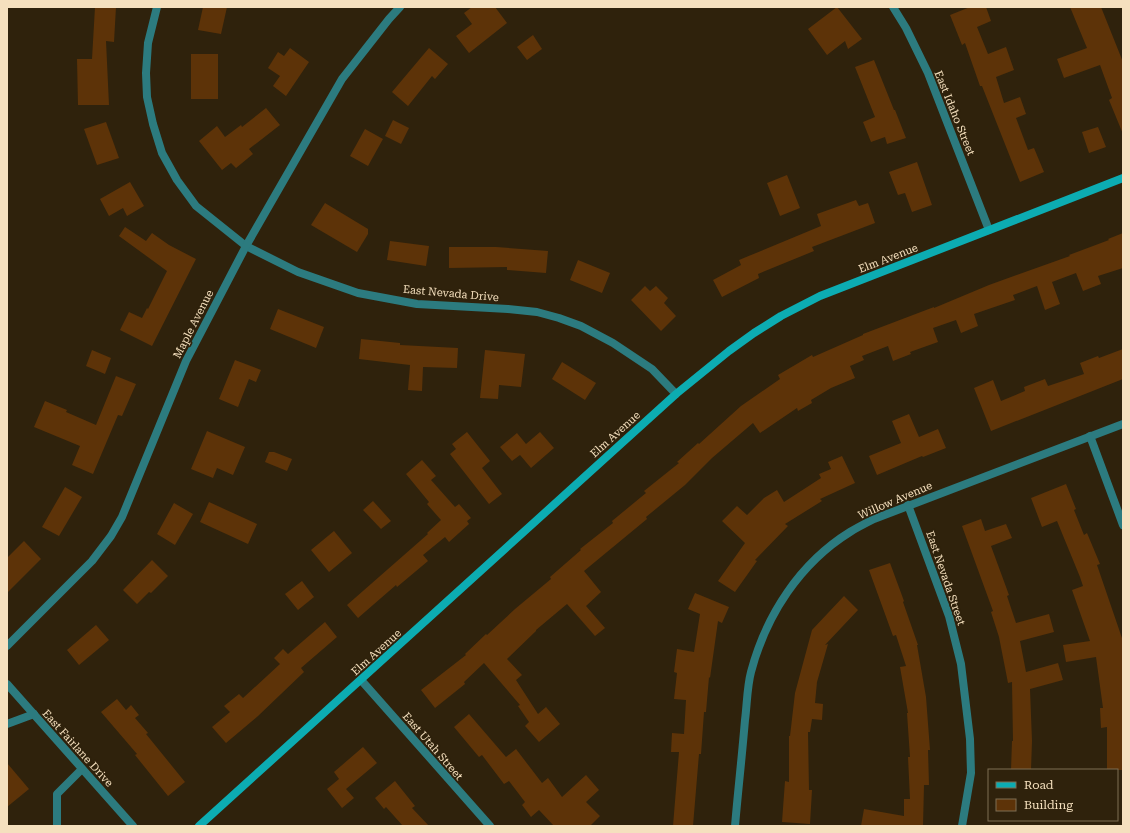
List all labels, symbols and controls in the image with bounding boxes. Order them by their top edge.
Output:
street label: East Idaho Street [932,69,977,158]
street label: Elm Avenue [857,241,920,276]
street label: East Nevada Drive [402,283,500,304]
street label: Maple Avenue [171,288,216,361]
street label: Elm Avenue [588,409,643,460]
street label: Willow Avenue [856,479,934,522]
street label: East Nevada Street [923,529,968,627]
street label: Elm Avenue [349,627,404,678]
street label: East Fairlane Drive [40,707,116,790]
street label: East Utah Street [400,710,466,783]
legend [988,769,1118,821]
text: Road [1024,778,1054,792]
text: Building [1024,798,1073,812]

